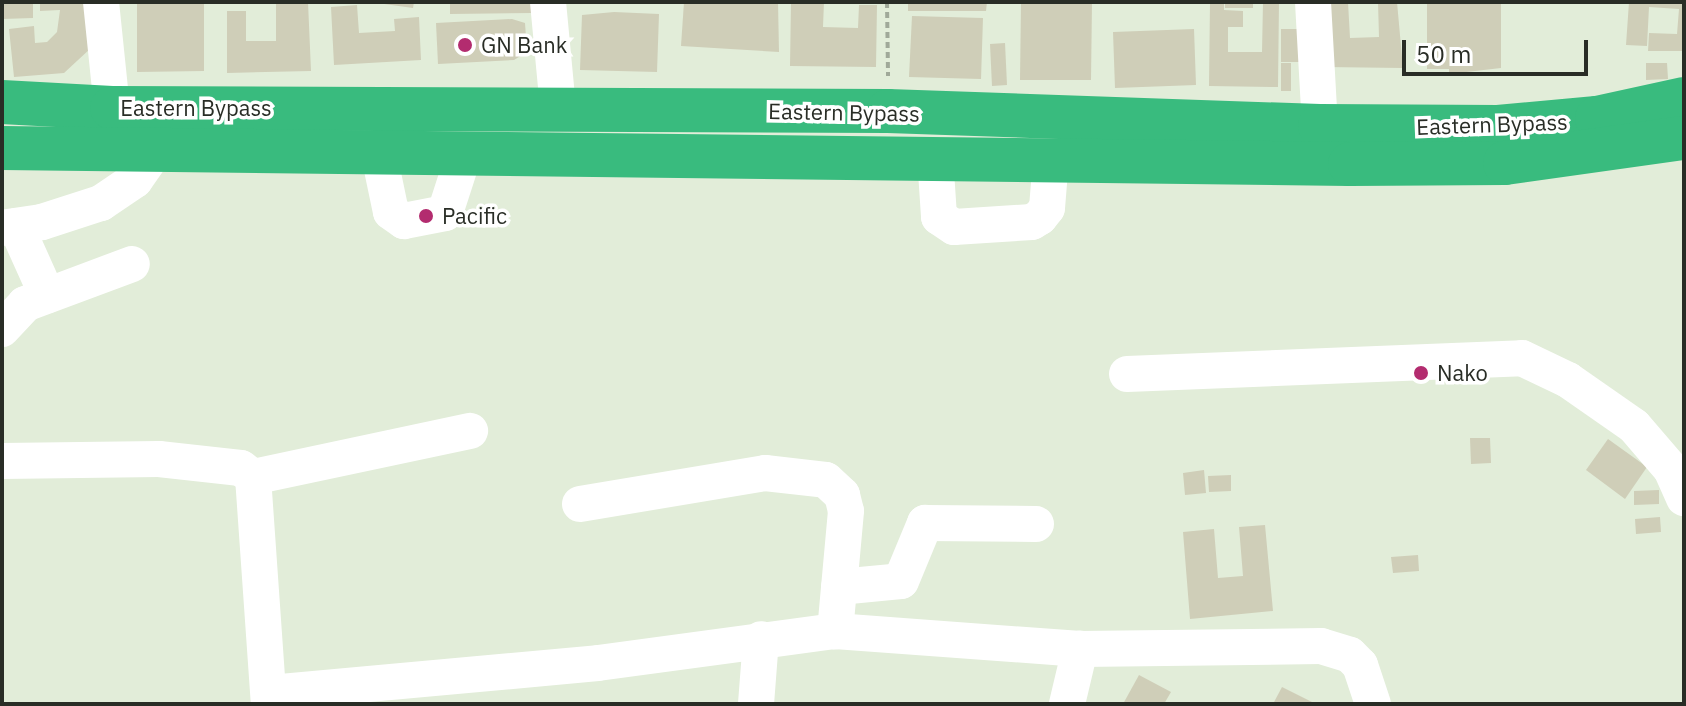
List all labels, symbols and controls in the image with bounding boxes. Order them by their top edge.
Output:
scale bar [1406,24,1592,74]
place label: GN Bank [481,32,567,58]
marker: GN Bank [456,36,474,54]
text: 50 m [1416,38,1471,70]
street label: Eastern Bypass [120,95,272,121]
street label: Eastern Bypass [768,97,920,127]
street label: Eastern Bypass [1416,108,1568,140]
place label: Pacific [442,203,507,229]
marker: Pacific [417,207,435,225]
place label: Nako [1437,360,1488,386]
marker: Nako [1412,364,1430,382]

